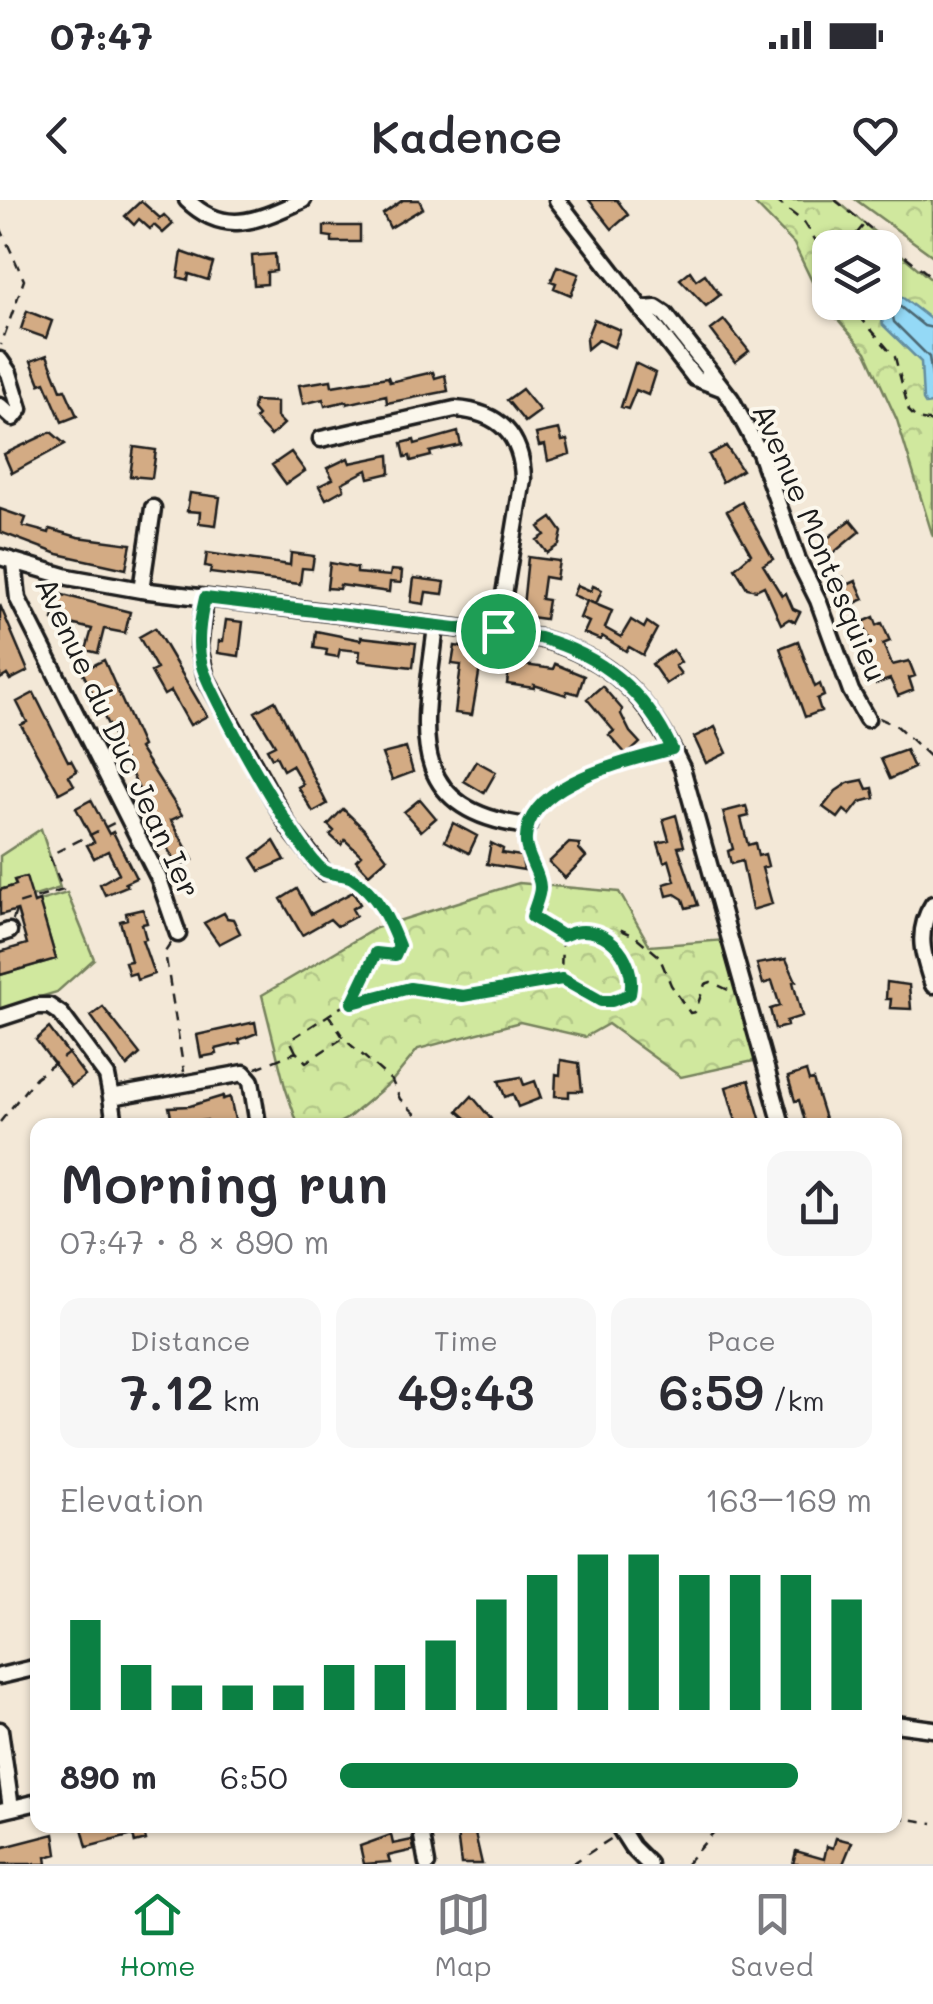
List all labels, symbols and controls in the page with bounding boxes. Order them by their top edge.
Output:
text: 07:47 [50,10,153,60]
text: Kadence [371,106,562,164]
icon: back [30,108,85,163]
icon: heart [848,108,903,163]
map controls [812,230,902,320]
button: layers [812,230,902,320]
street label: Avenue Montesquieu [744,397,898,687]
street label: Avenue du Duc Jean Ier [27,570,211,904]
pin [456,589,541,674]
icon: arrive [471,604,526,659]
text: Morning run [60,1146,388,1218]
button: share [767,1151,872,1256]
text: 07:47 · 8 × 890 m [60,1220,329,1262]
text: Distance [130,1322,251,1358]
text: Time [434,1322,498,1358]
text: Pace [707,1322,776,1358]
text: 7.12 [121,1358,214,1424]
text: 49:43 [397,1358,535,1424]
text: 6:59 [659,1358,764,1424]
text: km [214,1382,260,1418]
text: /km [764,1382,825,1418]
text: Elevation [60,1478,204,1520]
text: 163–169 m [705,1478,872,1520]
text: 890 m [60,1755,157,1797]
text: 6:50 [220,1755,288,1797]
tab: Home [119,1887,196,1983]
tab: Map [435,1887,492,1983]
tab: Saved [730,1887,814,1983]

